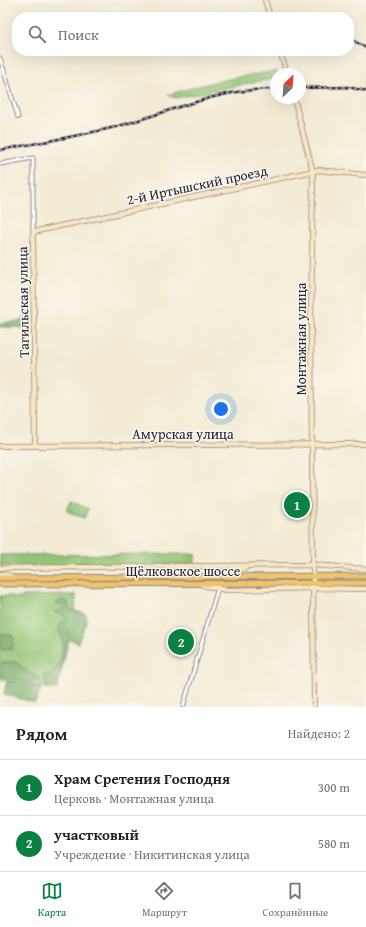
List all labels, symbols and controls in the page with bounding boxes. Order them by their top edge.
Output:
search box [12,12,354,56]
icon: search [26,23,48,45]
text: Поиск [58,24,99,45]
north arrow [270,68,306,104]
street label: 2-й Иртышский проезд [125,160,270,210]
street label: Тагильская улица [12,246,34,358]
street label: Монтажная улица [291,282,311,395]
your location [211,399,231,419]
street label: Амурская улица [132,424,234,444]
pin: 1 [284,490,310,520]
street label: Щёлковское шоссе [126,561,241,581]
pin: 2 [168,627,194,657]
text: Рядом [16,721,67,746]
text: Найдено: 2 [288,724,350,743]
text: Храм Сретения Господня [54,768,230,789]
text: 1 [26,778,32,797]
text: 300 m [318,778,350,797]
text: Церковь · Монтажная улица [54,789,214,808]
text: участковый [54,824,139,845]
text: 2 [26,834,32,853]
text: 580 m [318,834,350,853]
text: Учреждение · Никитинская улица [54,845,250,864]
tab: Карта [38,880,66,920]
tab: Маршрут [142,880,187,920]
tab: Сохранённые [263,880,328,920]

